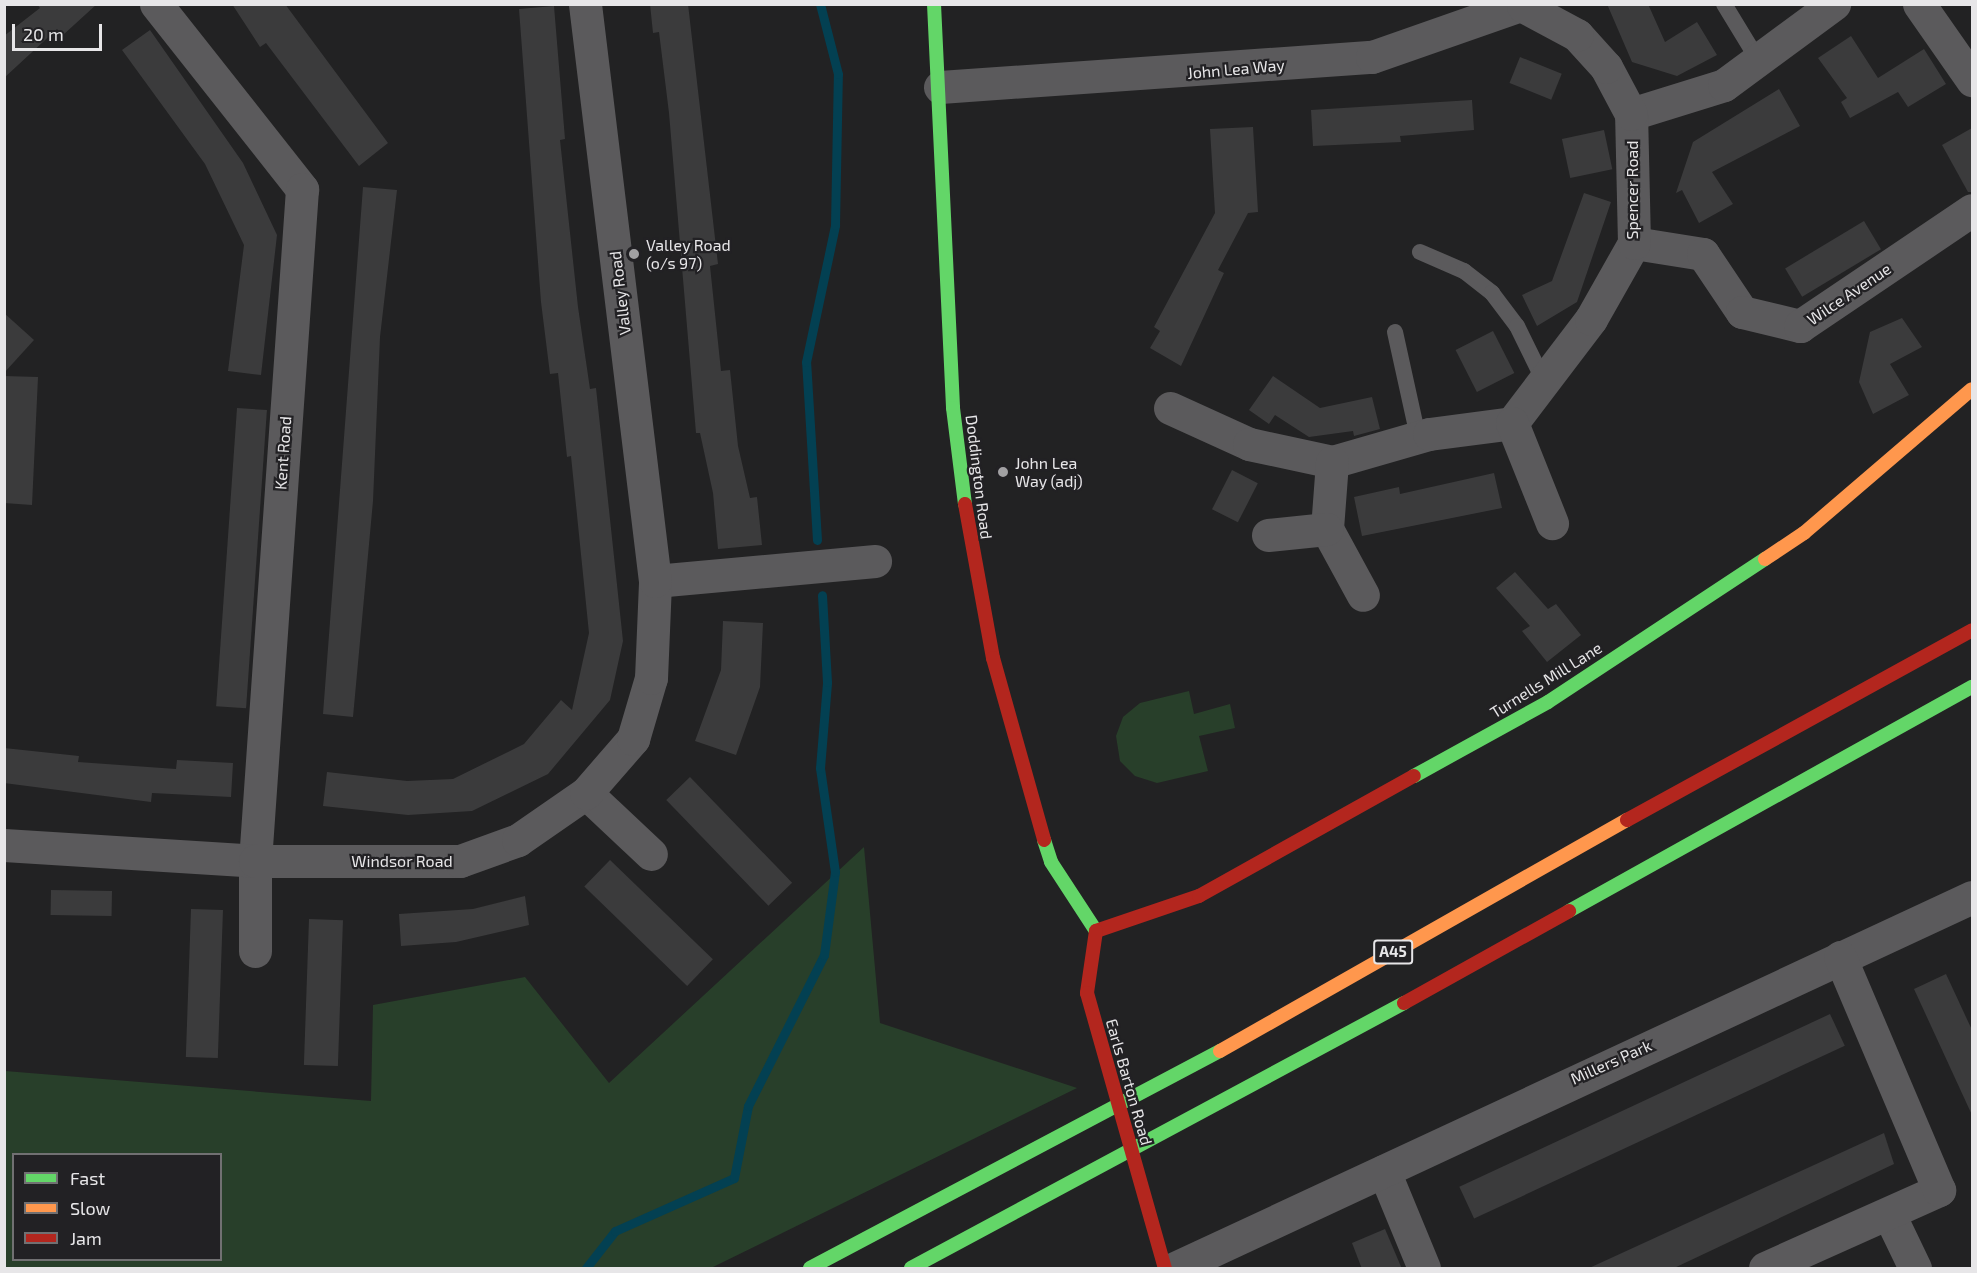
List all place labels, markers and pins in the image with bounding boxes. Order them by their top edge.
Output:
place label: Valley Road (o/s 97) [646,235,731,273]
marker: Valley Road (o/s 97) [627,247,641,261]
place label: John Lea Way (adj) [1015,453,1083,491]
marker: John Lea Way (adj) [996,465,1010,479]

